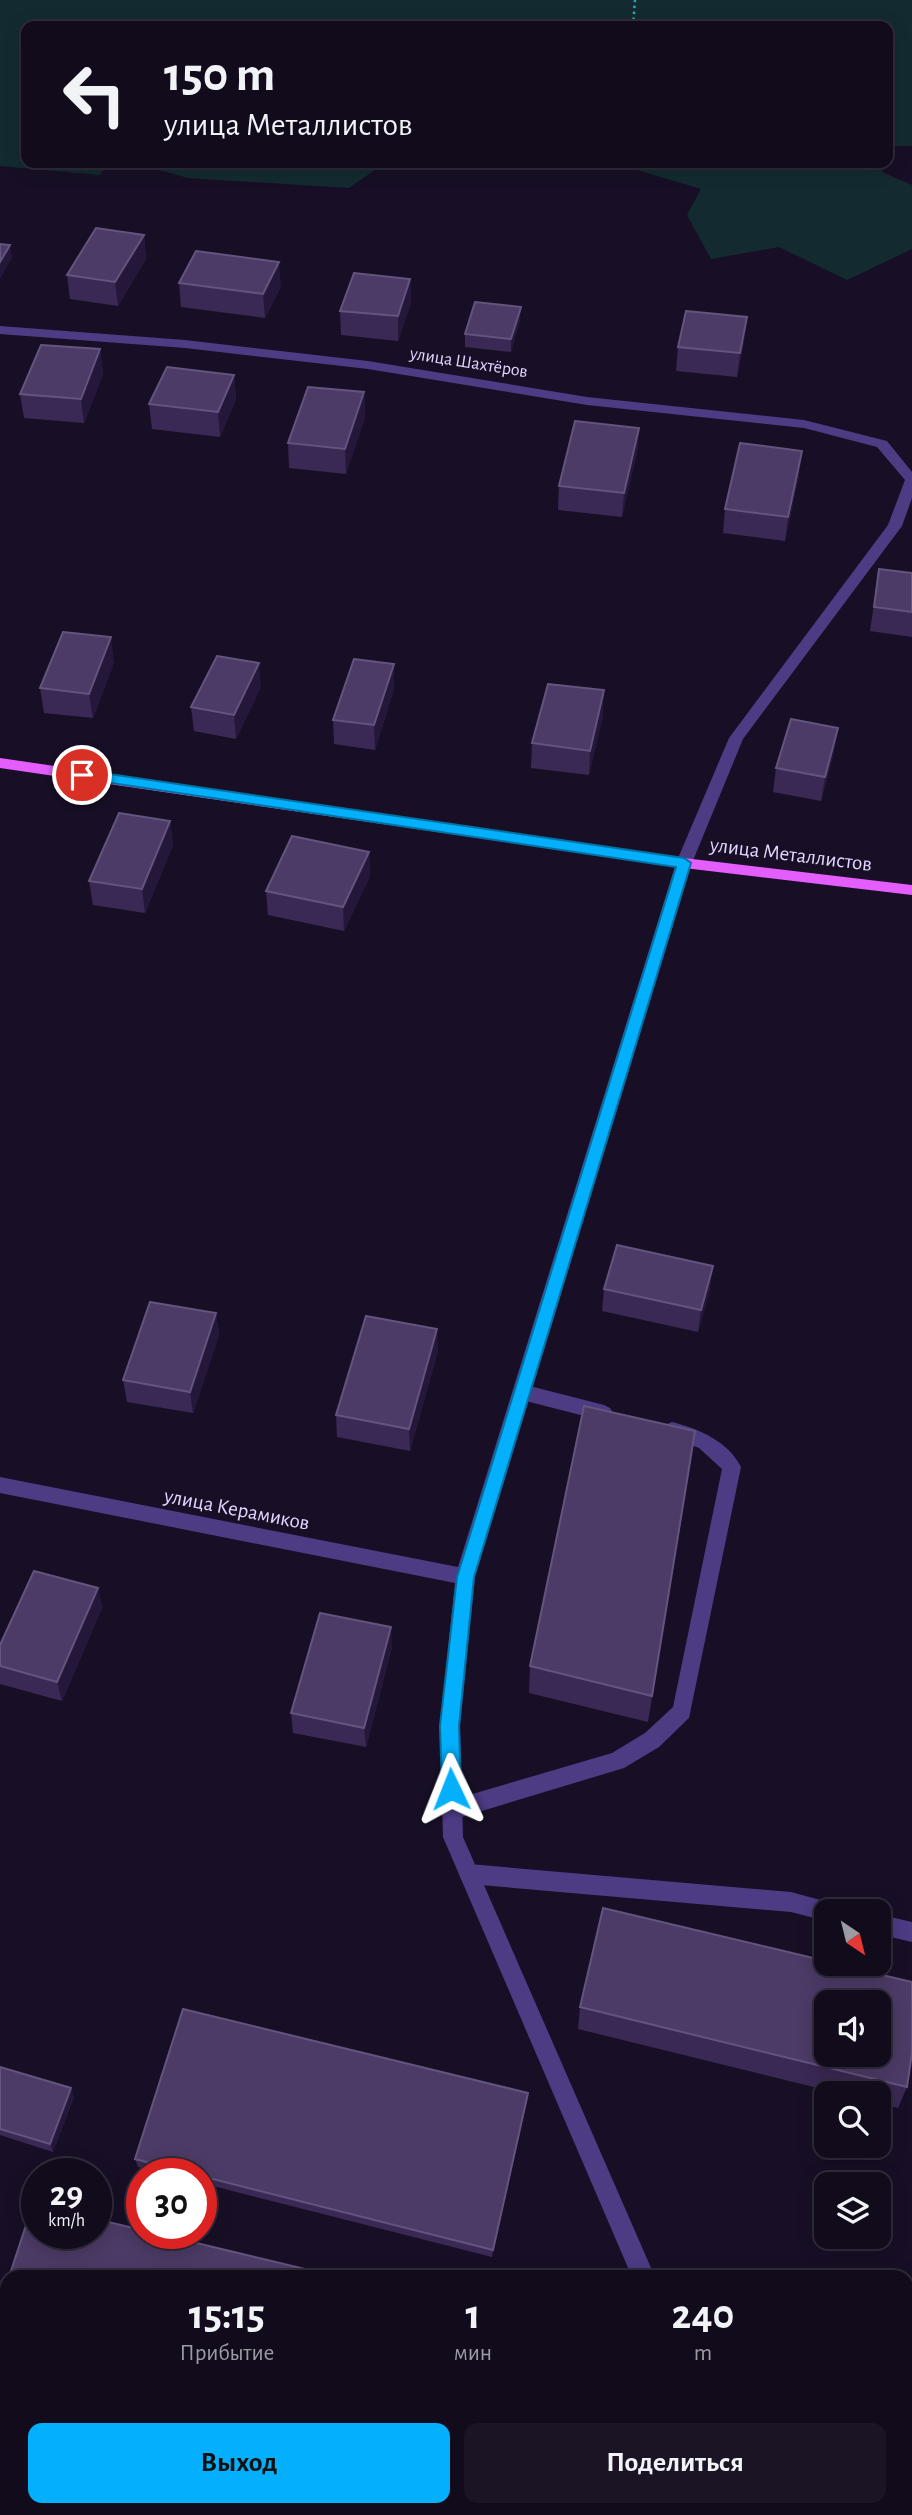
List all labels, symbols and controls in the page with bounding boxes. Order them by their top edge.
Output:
icon: left [49,49,140,140]
text: 150 m [164,51,275,100]
text: улица Металлистов [164,109,413,141]
street label: улица Шахтёров [408,345,529,381]
pin [52,745,112,805]
icon: arrive [63,756,101,794]
street label: улица Металлистов [708,834,873,875]
street label: улица Керамиков [162,1485,311,1534]
position arrow [414,1752,488,1826]
north arrow [814,1899,891,1976]
map controls [814,1899,891,2249]
button: sound [814,1990,891,2067]
button: search [814,2081,891,2158]
speed limit sign: 30 [126,2158,217,2249]
button: layers [814,2172,891,2249]
text: 29 [50,2177,83,2212]
text: km/h [48,2212,85,2230]
text: 15:15 [189,2294,265,2336]
text: 1 [465,2294,481,2336]
text: 240 [672,2294,734,2336]
text: Прибытие [180,2342,274,2365]
text: мин [454,2342,492,2365]
text: m [694,2342,712,2365]
button: Выход [28,2423,450,2503]
button: Поделиться [464,2423,886,2503]

